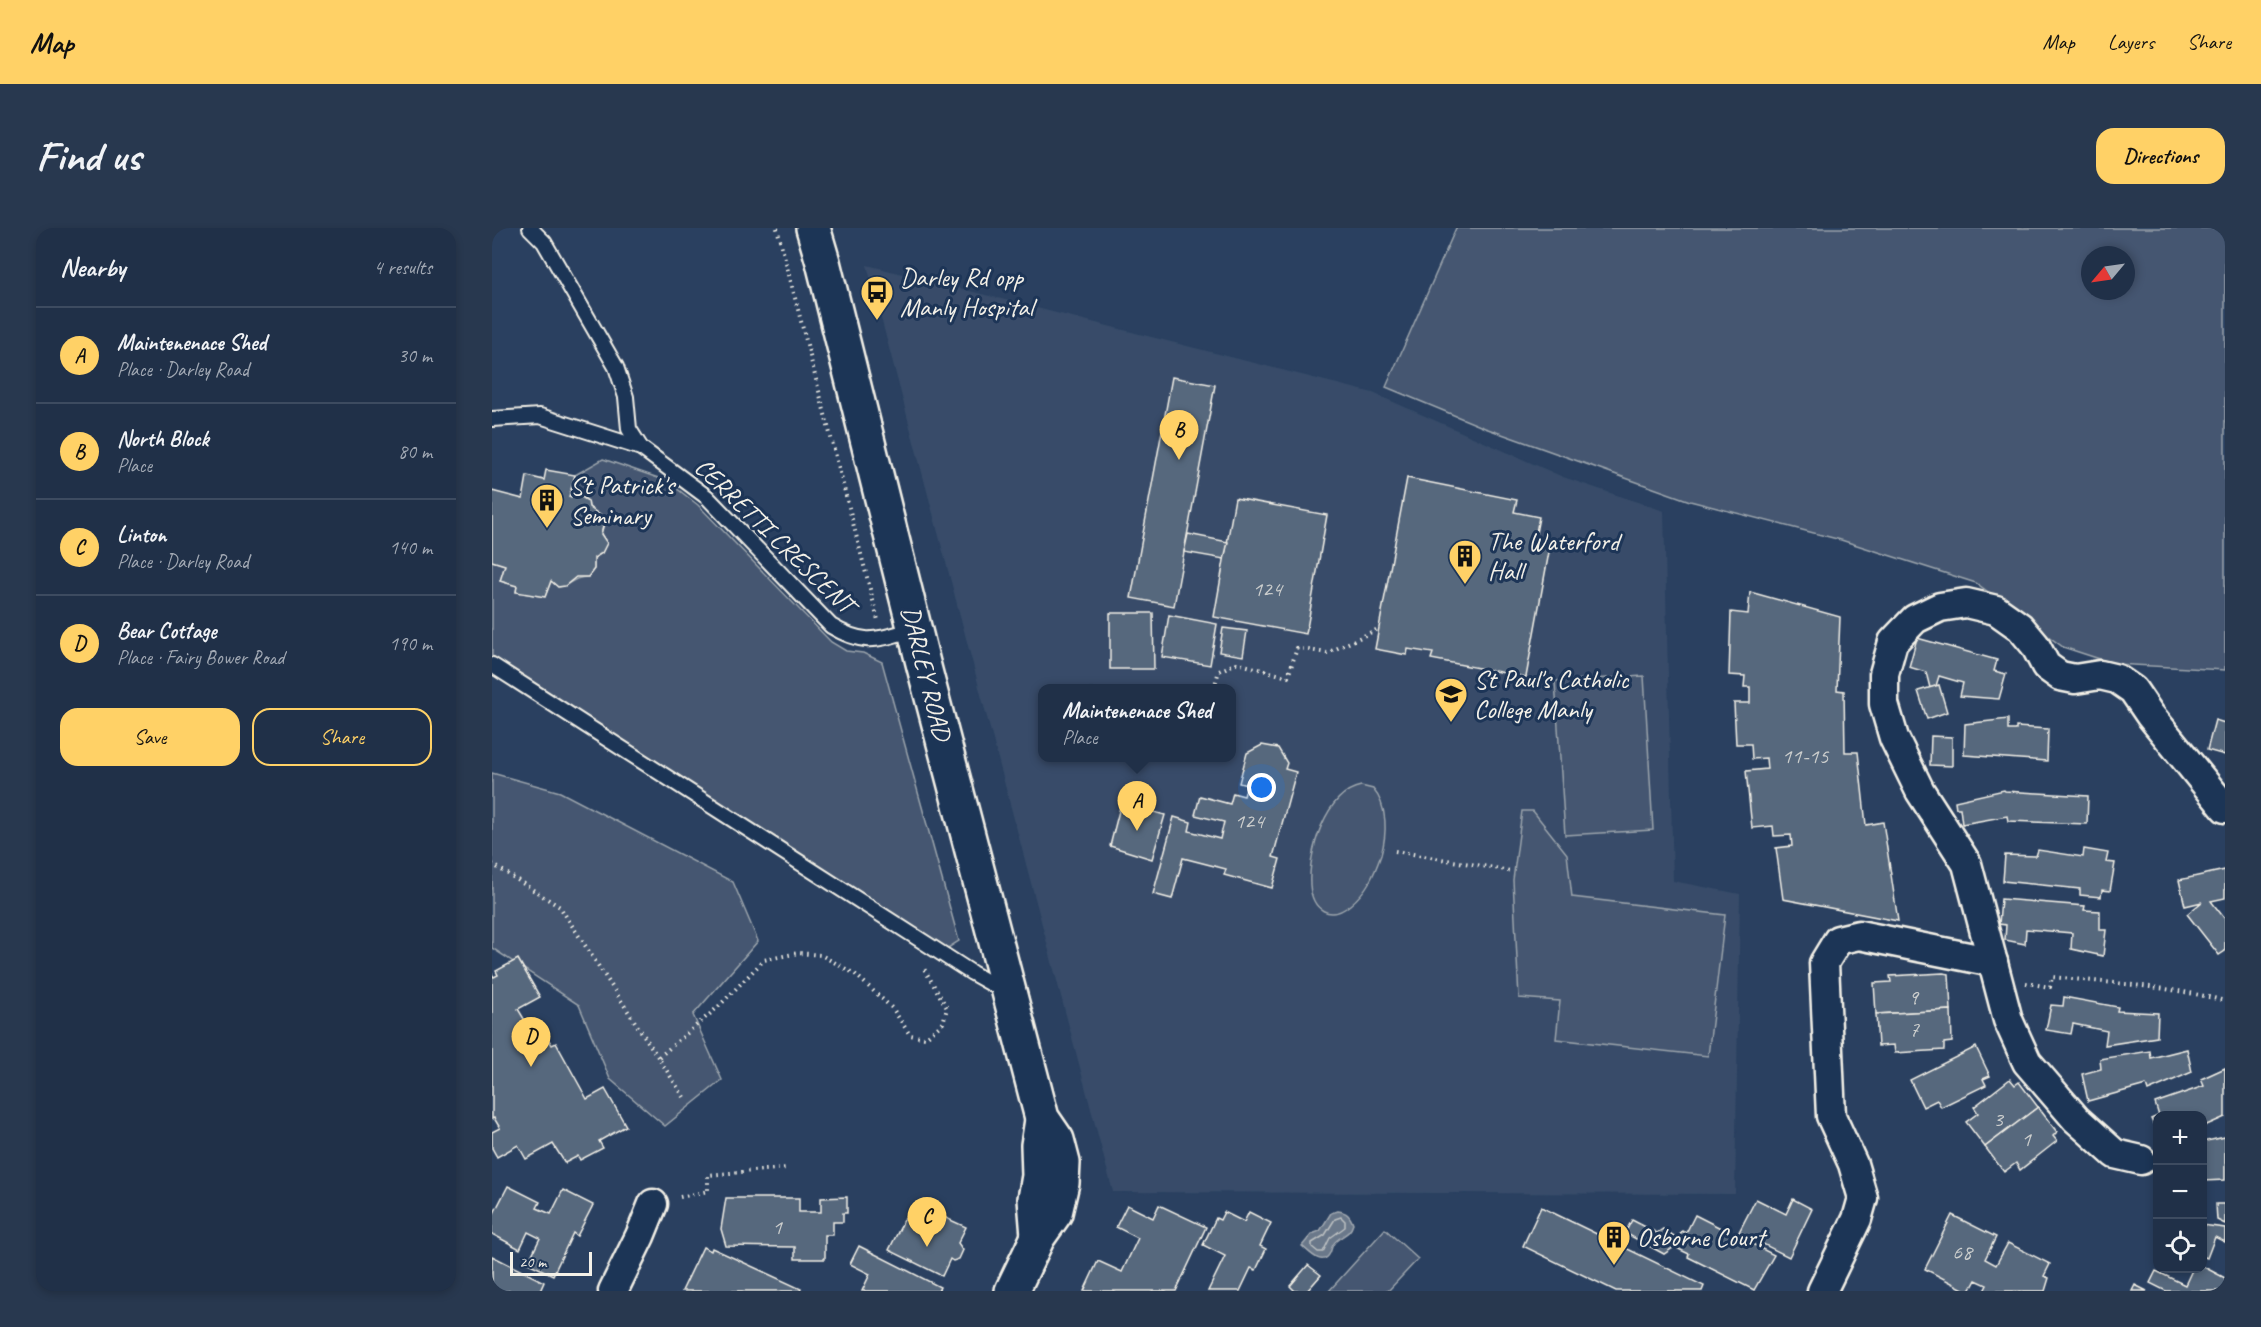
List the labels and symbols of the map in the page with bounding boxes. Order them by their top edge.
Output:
north arrow [2081,246,2135,300]
place label: Darley Rd opp Manly Hospital [900,261,1038,324]
bus stop icon: Darley Rd opp Manly Hospital [859,274,895,321]
pin: B [1160,410,1198,460]
street label: CERRETTI CRESCENT [688,451,866,624]
place label: St Patrick's Seminary [570,469,676,532]
building icon: St Patrick's Seminary [529,482,565,529]
place label: The Waterford Hall [1488,525,1623,588]
building icon: The Waterford Hall [1447,538,1483,585]
house number: 124 [1252,575,1284,603]
street label: DARLEY ROAD [894,603,960,746]
place label: St Paul's Catholic College Manly [1474,663,1629,726]
school or university icon: St Paul's Catholic College Manly [1433,676,1469,723]
house number: 11-15 [1782,742,1829,770]
your location [1247,773,1276,802]
pin: A [1118,782,1156,831]
house number: 124 [1234,807,1266,835]
house number: 9 [1908,983,1920,1011]
house number: 7 [1909,1015,1920,1043]
pin: D [512,1018,550,1067]
house number: 3 [1993,1105,2005,1133]
house number: 1 [2021,1125,2032,1153]
pin: C [908,1198,946,1247]
house number: 1 [772,1213,783,1241]
building icon: Osborne Court [1596,1219,1632,1266]
place label: Osborne Court [1637,1221,1768,1254]
house number: 68 [1952,1238,1974,1266]
scale bar [510,1249,592,1276]

